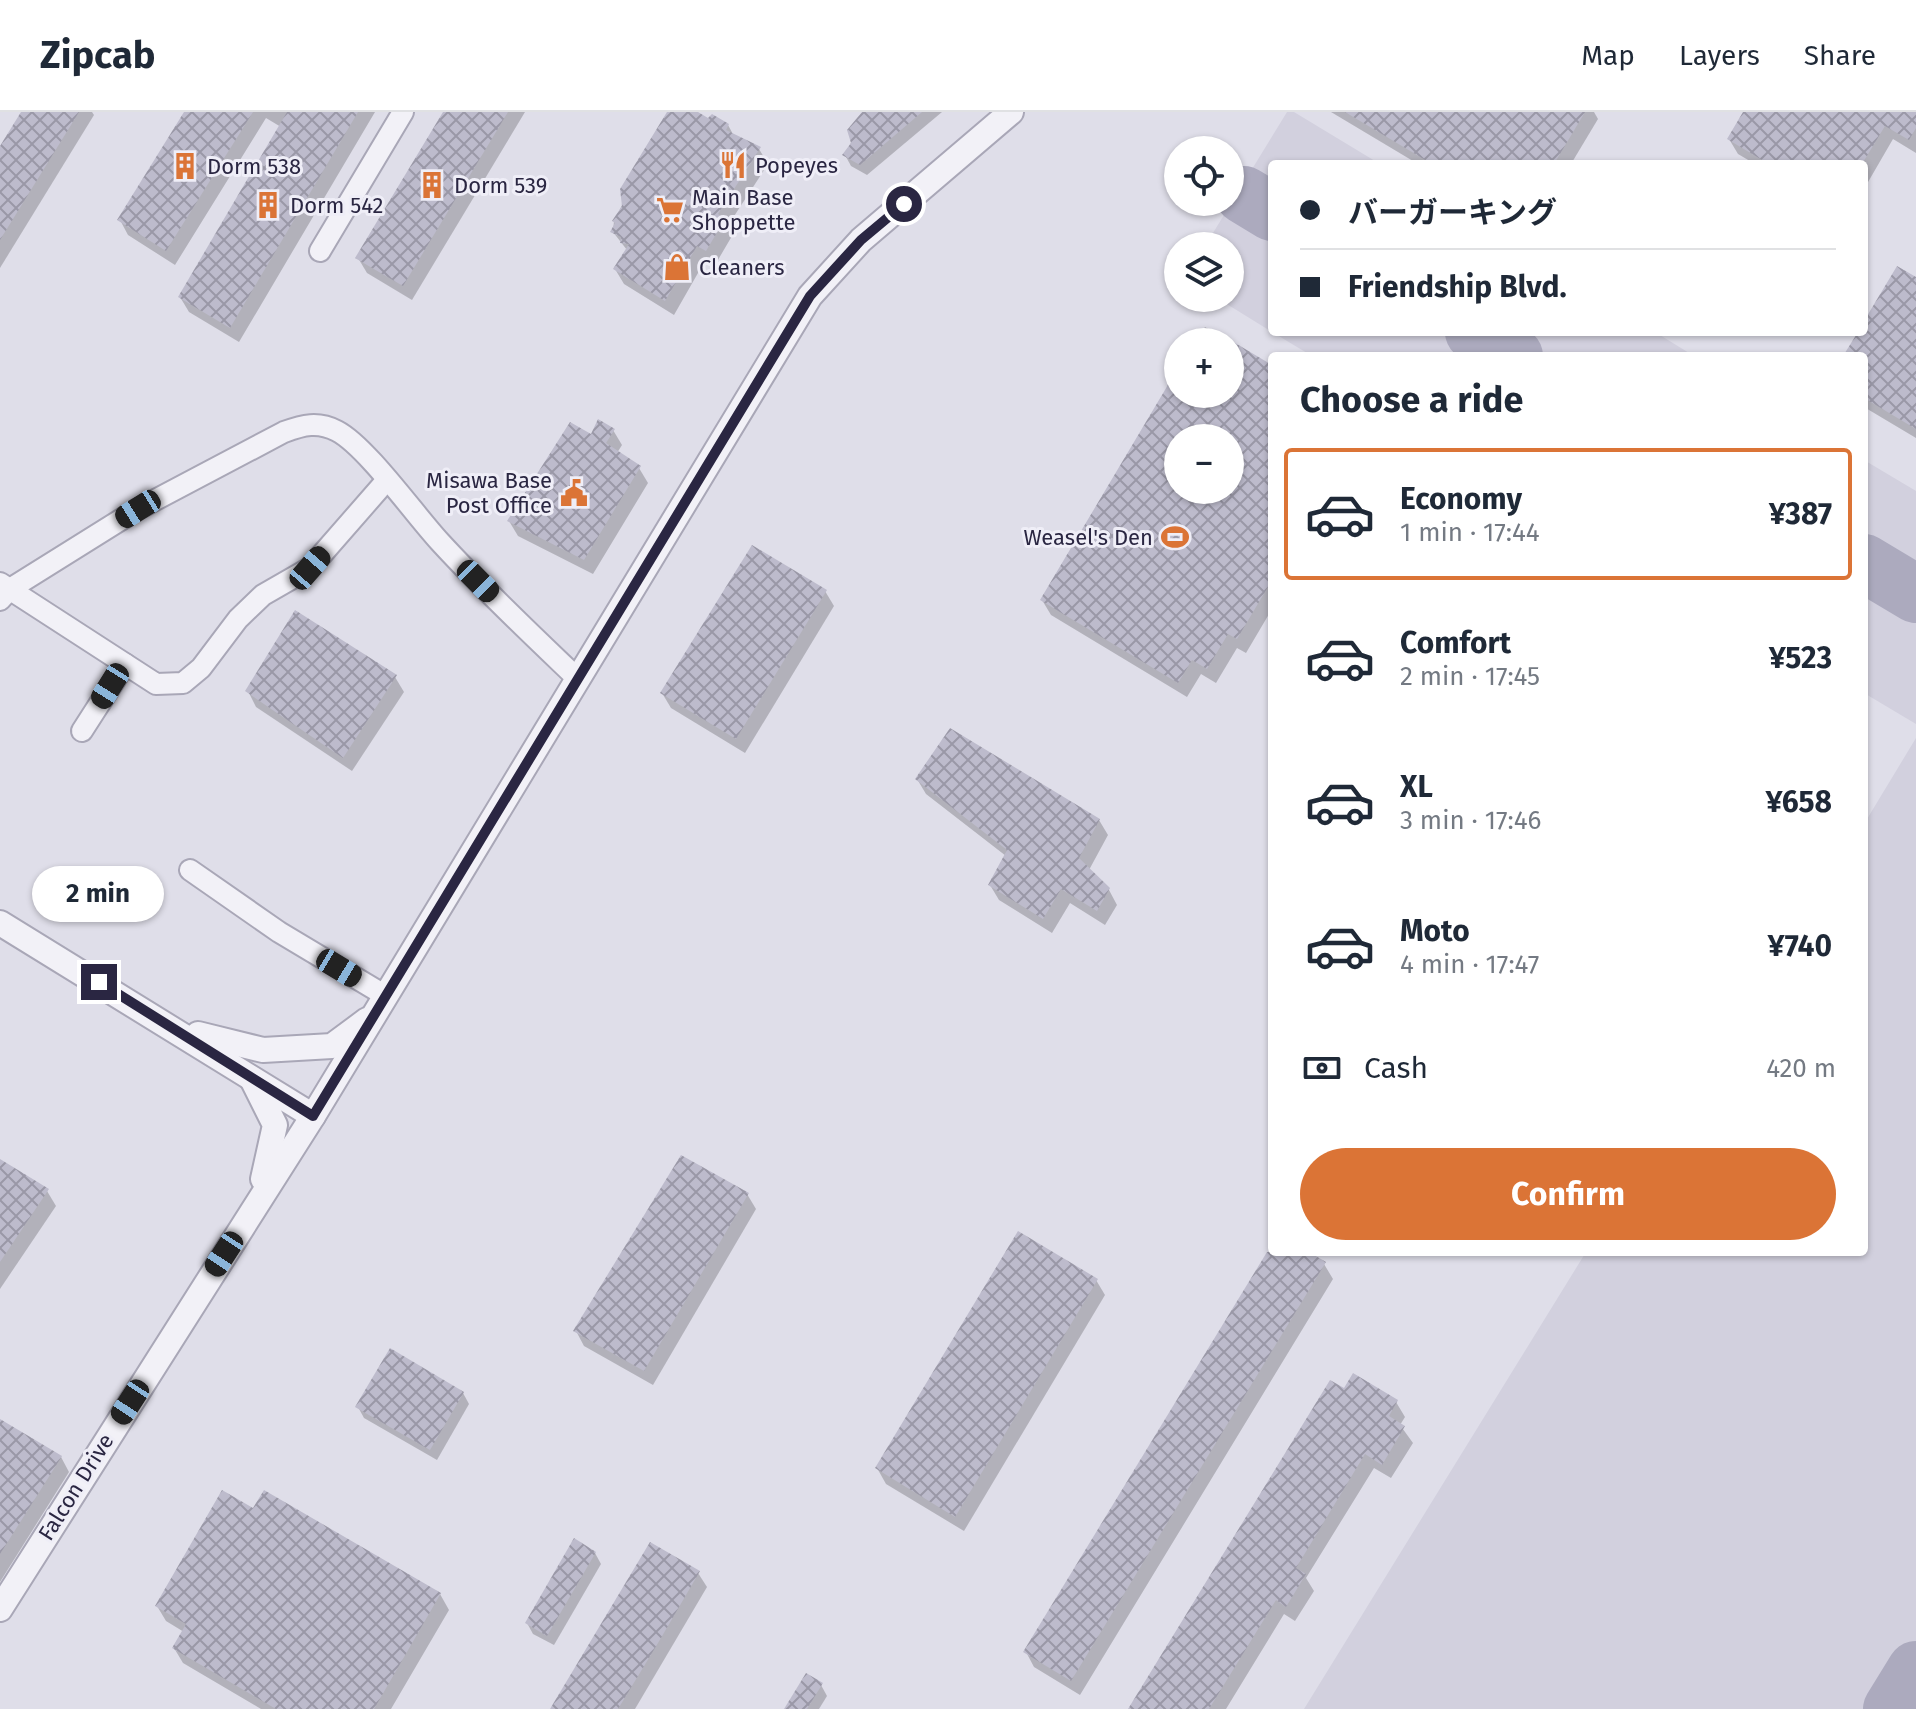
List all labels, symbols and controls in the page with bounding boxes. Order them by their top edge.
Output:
text: Zipcab [40,32,155,78]
text: Map [1581,39,1635,72]
text: Layers [1679,39,1760,72]
text: Share [1804,39,1876,72]
map controls [1164,136,1244,504]
button: locate [1164,136,1244,216]
restaurant icon: Popeyes [718,150,748,180]
building icon: Dorm 538 [170,151,200,181]
place label: Popeyes [755,152,838,179]
place label: Dorm 538 [207,153,301,180]
building icon: Dorm 539 [417,170,447,200]
place label: Dorm 539 [454,172,547,199]
place label: Main Base Shoppette [692,184,795,236]
route start [886,186,922,222]
building icon: Dorm 542 [253,190,283,220]
place label: Dorm 542 [290,192,383,219]
supermarket icon: Main Base Shoppette [655,195,685,225]
text: バーガーキング [1348,195,1557,231]
button: layers [1164,232,1244,312]
shop icon: Cleaners [662,252,692,282]
place label: Cleaners [699,254,785,281]
text: Friendship Blvd. [1348,269,1567,305]
button: + [1164,328,1244,408]
text: Choose a ride [1300,378,1523,422]
button: − [1164,424,1244,504]
place label: Misawa Base Post Office [426,467,552,519]
public building icon: Misawa Base Post Office [559,478,589,508]
icon: car [1304,478,1376,550]
text: Economy [1400,481,1522,517]
car [111,486,165,532]
text: ¥387 [1769,496,1832,532]
text: 1 min · 17:44 [1400,517,1540,548]
sports icon: Weasel's Den [1160,522,1190,552]
place label: Weasel's Den [1023,524,1153,551]
car [285,542,335,594]
car [453,556,503,606]
icon: car [1304,622,1376,694]
text: Comfort [1400,625,1511,661]
text: ¥523 [1769,640,1832,676]
car [87,659,133,713]
text: 2 min · 17:45 [1400,661,1540,692]
icon: car [1304,766,1376,838]
text: XL [1400,769,1433,805]
text: ¥658 [1766,784,1832,820]
text: 3 min · 17:46 [1400,805,1541,836]
callout: 2 min [33,866,165,922]
text: 2 min [66,878,130,909]
icon: car [1304,910,1376,982]
text: Moto [1400,913,1470,949]
text: ¥740 [1768,928,1832,964]
car [312,945,366,991]
text: 4 min · 17:47 [1400,949,1539,980]
route end [81,964,117,1000]
icon: cash [1300,1046,1344,1090]
text: Cash [1364,1050,1428,1086]
text: 420 m [1766,1053,1836,1084]
button: Confirm [1300,1148,1836,1240]
car [201,1227,247,1281]
car [107,1375,153,1429]
street label: Falcon Drive [33,1429,119,1545]

